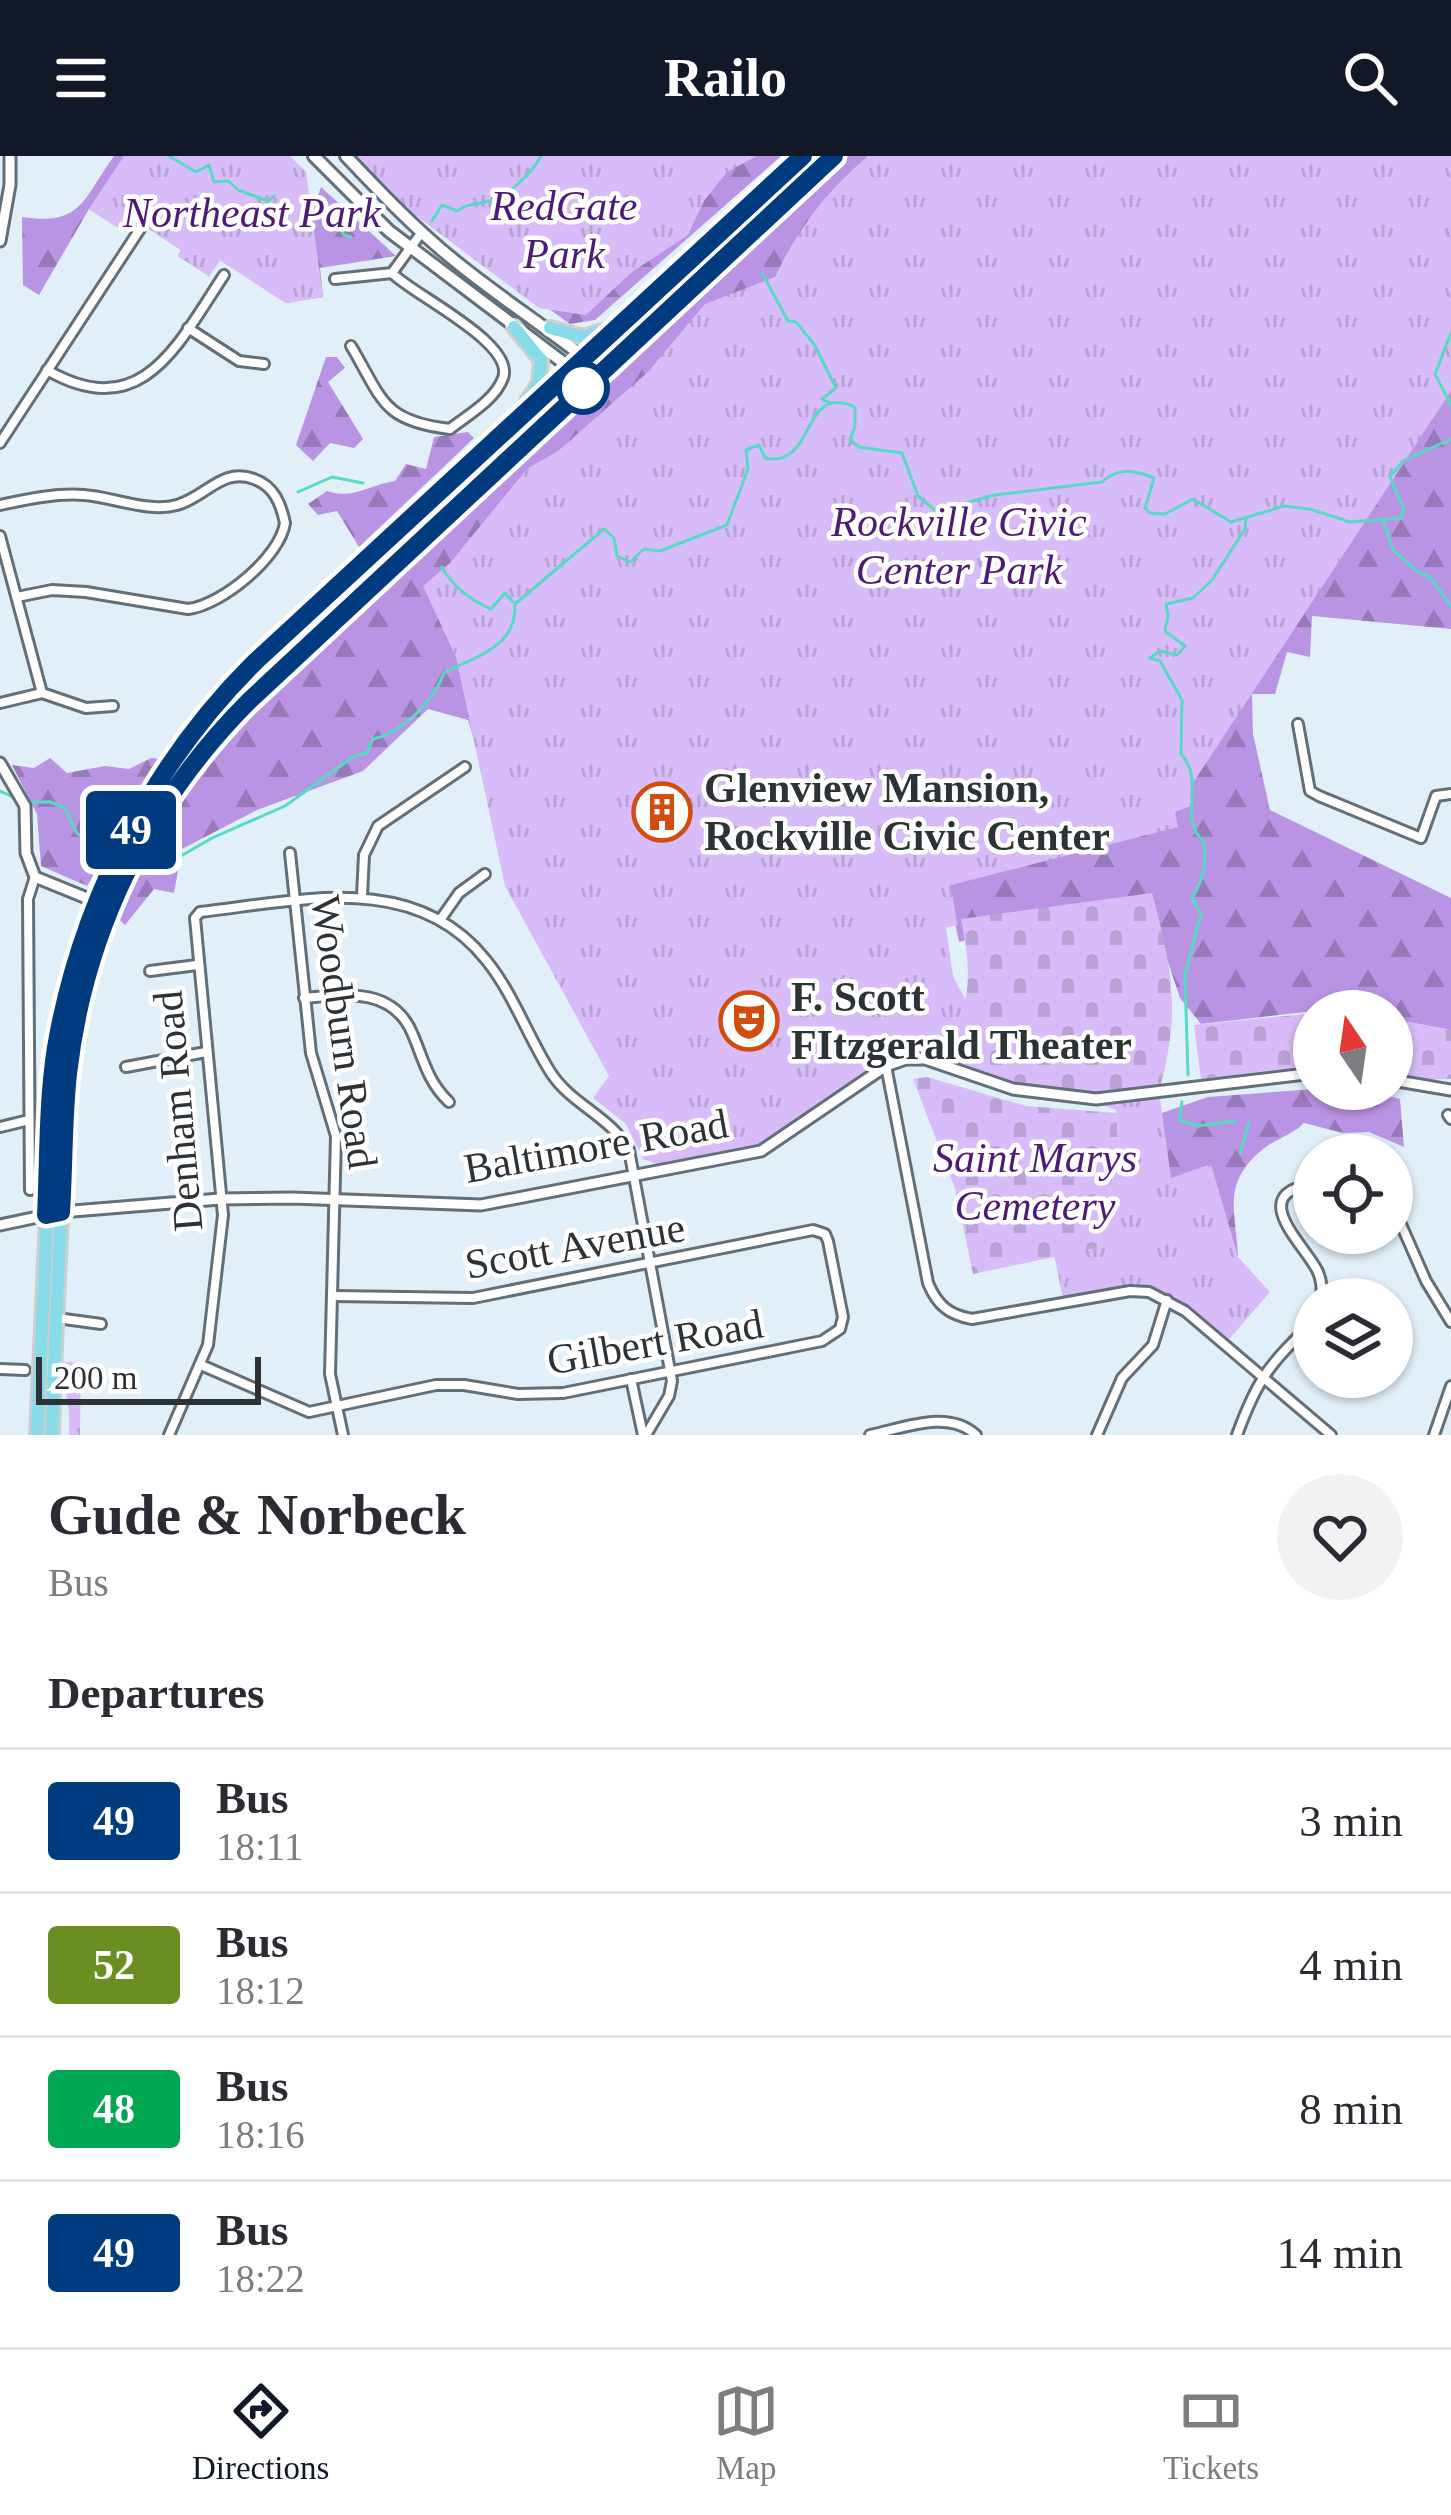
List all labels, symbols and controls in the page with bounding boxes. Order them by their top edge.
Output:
icon: menu [48,45,114,111]
icon: search [1337,45,1403,111]
text: Railo [664,48,787,108]
park label: RedGate Park [490,183,637,277]
park label: Northeast Park [122,190,382,236]
unlabelled marker [558,363,608,413]
park label: Rockville Civic Center Park [830,499,1087,593]
place label: Glenview Mansion, Rockville Civic Center [704,765,1110,859]
building icon: Glenview Mansion, Rockville Civic Center [631,781,693,843]
line badge: 49 [77,791,185,869]
text: 49 [110,807,152,853]
street label: Woodburn Road [302,892,386,1172]
place label: F. Scott FItzgerald Theater [791,974,1132,1068]
street label: Denham Road [145,989,211,1233]
theatre icon: F. Scott FItzgerald Theater [718,990,780,1052]
north arrow [1293,990,1413,1110]
map controls [1293,990,1413,1398]
street label: Baltimore Road [460,1100,732,1192]
button: locate [1293,1134,1413,1254]
park label: Saint Marys Cemetery [933,1135,1137,1229]
street label: Scott Avenue [462,1204,688,1288]
button: layers [1293,1278,1413,1398]
street label: Gilbert Road [544,1300,766,1384]
scale bar [36,1351,261,1404]
text: 200 m [54,1360,137,1396]
button: heart [1277,1474,1403,1600]
text: Gude & Norbeck [48,1483,466,1546]
text: Bus [48,1561,109,1604]
text: Departures [48,1668,265,1718]
text: Bus [216,1773,289,1823]
text: 3 min [1299,1796,1403,1846]
text: 49 [93,1798,135,1844]
text: 18:11 [216,1825,303,1868]
text: Bus [216,1917,289,1967]
text: 4 min [1299,1940,1403,1990]
text: 52 [93,1942,135,1988]
text: 18:12 [216,1969,305,2012]
text: Bus [216,2061,289,2111]
text: 8 min [1299,2084,1403,2134]
text: 48 [93,2086,135,2132]
text: 18:16 [216,2113,305,2156]
text: Bus [216,2205,289,2255]
text: 14 min [1277,2228,1403,2278]
text: 49 [93,2230,135,2276]
text: 18:22 [216,2257,305,2300]
tab: Directions [192,2378,329,2487]
tab: Map [713,2378,779,2487]
tab: Tickets [1163,2378,1259,2487]

